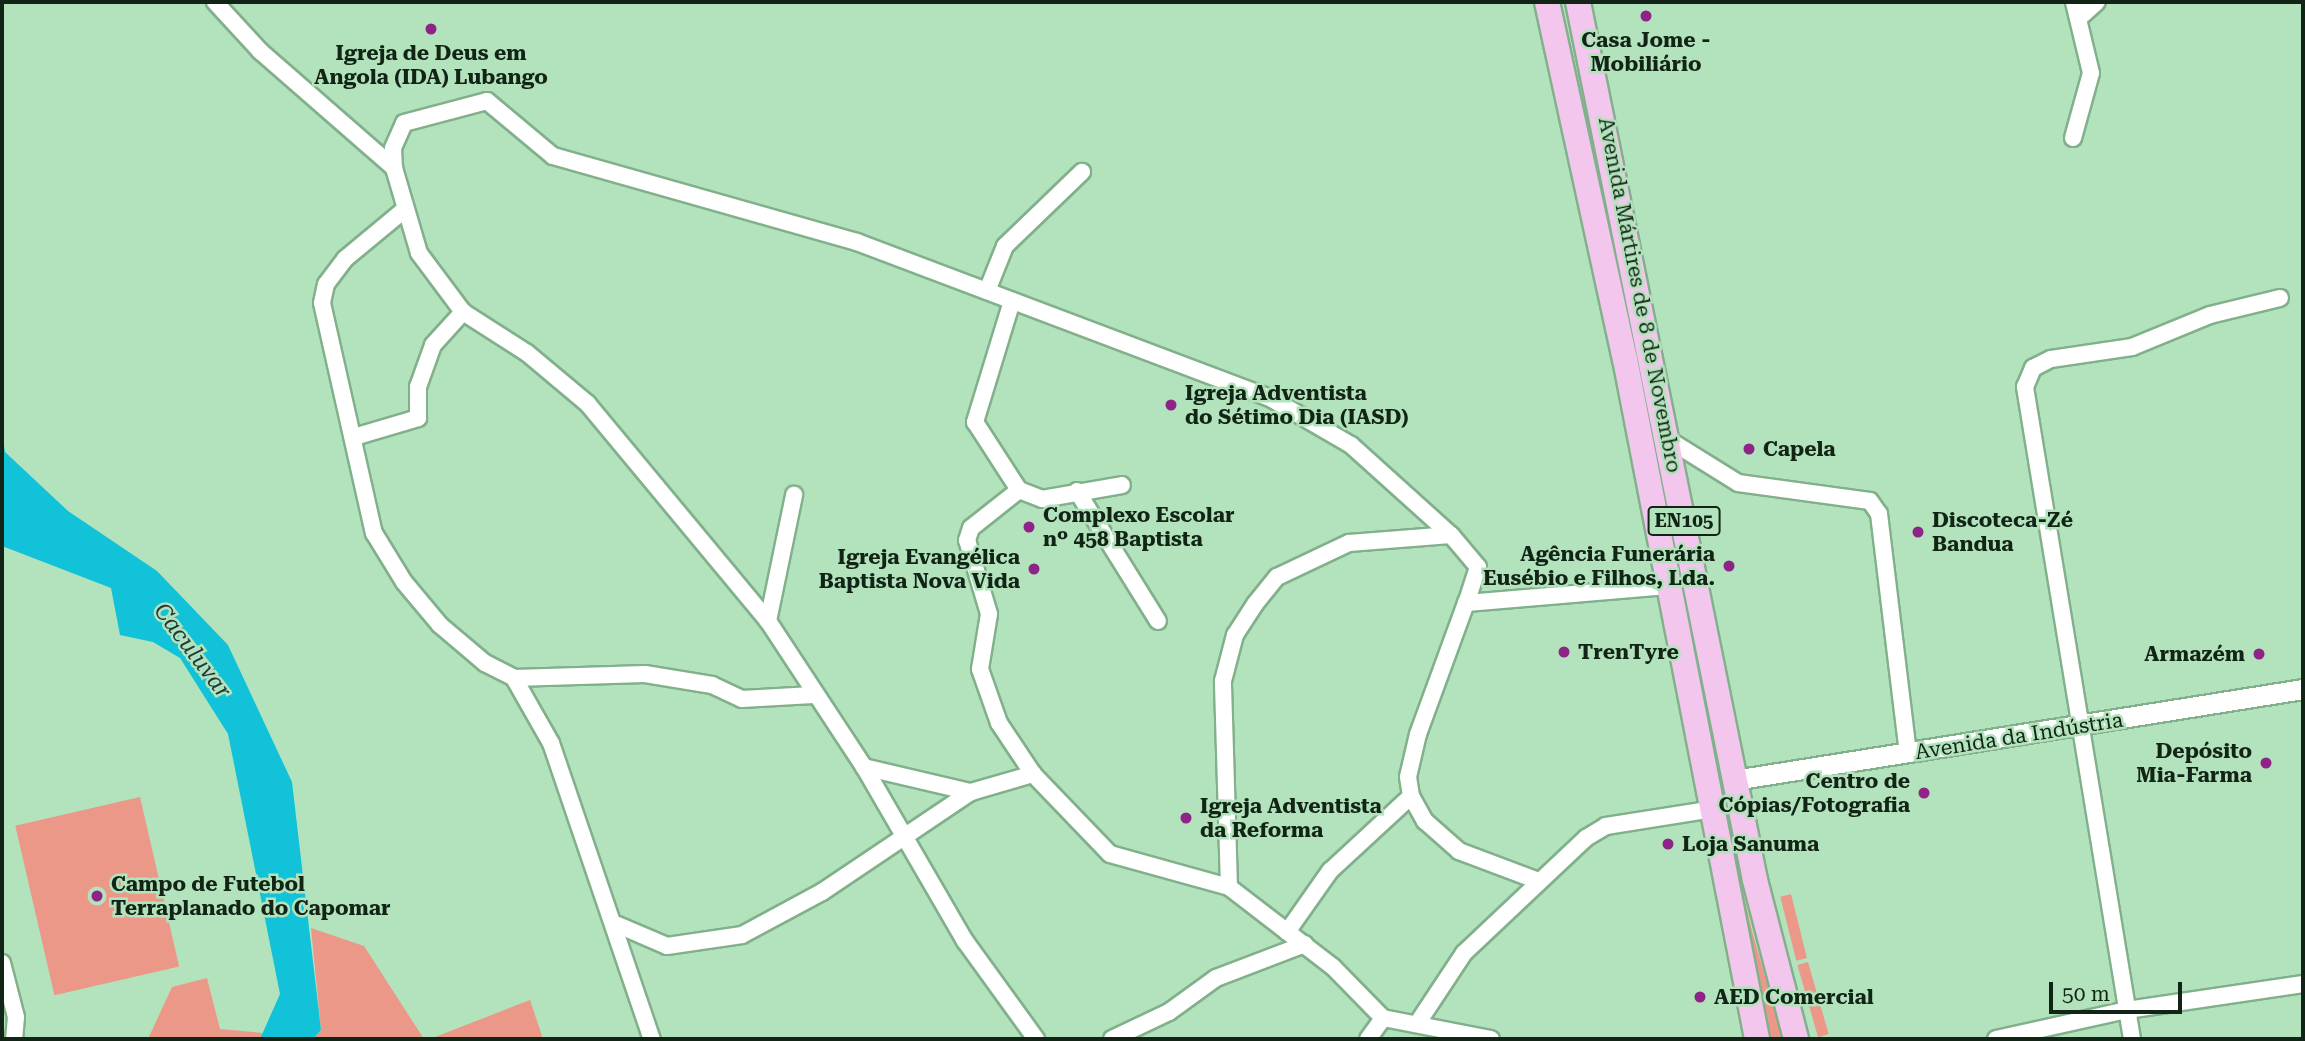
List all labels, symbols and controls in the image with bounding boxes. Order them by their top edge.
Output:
marker: Casa Jome - Mobiliário [1638,8,1654,24]
marker: Igreja de Deus em Angola (IDA) Lubango [423,21,439,37]
place label: Casa Jome - Mobiliário [1581,27,1711,77]
place label: Igreja de Deus em Angola (IDA) Lubango [314,40,548,90]
street label: Avenida Mártires de 8 de Novembro [1593,115,1687,475]
place label: Igreja Adventista do Sétimo Dia (IASD) [1185,380,1409,430]
marker: Igreja Adventista do Sétimo Dia (IASD) [1163,397,1179,413]
place label: Capela [1763,436,1836,462]
marker: Capela [1741,441,1757,457]
place label: Complexo Escolar nº 458 Baptista [1043,502,1235,552]
road number: EN105 [1647,506,1721,536]
place label: Discoteca-Zé Bandua [1932,507,2073,557]
marker: Complexo Escolar nº 458 Baptista [1021,519,1037,535]
marker: Discoteca-Zé Bandua [1910,524,1926,540]
place label: Agência Funerária Eusébio e Filhos, Lda. [1483,541,1715,591]
place label: Igreja Evangélica Baptista Nova Vida [819,544,1020,594]
marker: Agência Funerária Eusébio e Filhos, Lda. [1721,558,1737,574]
marker: Igreja Evangélica Baptista Nova Vida [1026,561,1042,577]
water label: Caculuvar [147,598,237,704]
place label: TrenTyre [1578,639,1679,665]
place label: Armazém [2144,641,2245,667]
marker: TrenTyre [1556,644,1572,660]
marker: Armazém [2251,646,2267,662]
street label: Avenida da Indústria [1913,707,2125,765]
place label: Depósito Mia-Farma [2136,738,2252,788]
marker: Depósito Mia-Farma [2258,755,2274,771]
place label: Centro de Cópias/Fotografia [1719,768,1910,818]
marker: Centro de Cópias/Fotografia [1916,785,1932,801]
place label: Igreja Adventista da Reforma [1200,793,1382,843]
marker: Igreja Adventista da Reforma [1178,810,1194,826]
place label: Loja Sanuma [1682,831,1819,857]
marker: Loja Sanuma [1660,836,1676,852]
place label: Campo de Futebol Terraplanado do Capomar [111,871,391,921]
marker: Campo de Futebol Terraplanado do Capomar [89,888,105,904]
scale bar [2053,968,2186,1012]
text: 50 m [2062,982,2110,1006]
place label: AED Comercial [1714,984,1874,1010]
marker: AED Comercial [1692,989,1708,1005]

